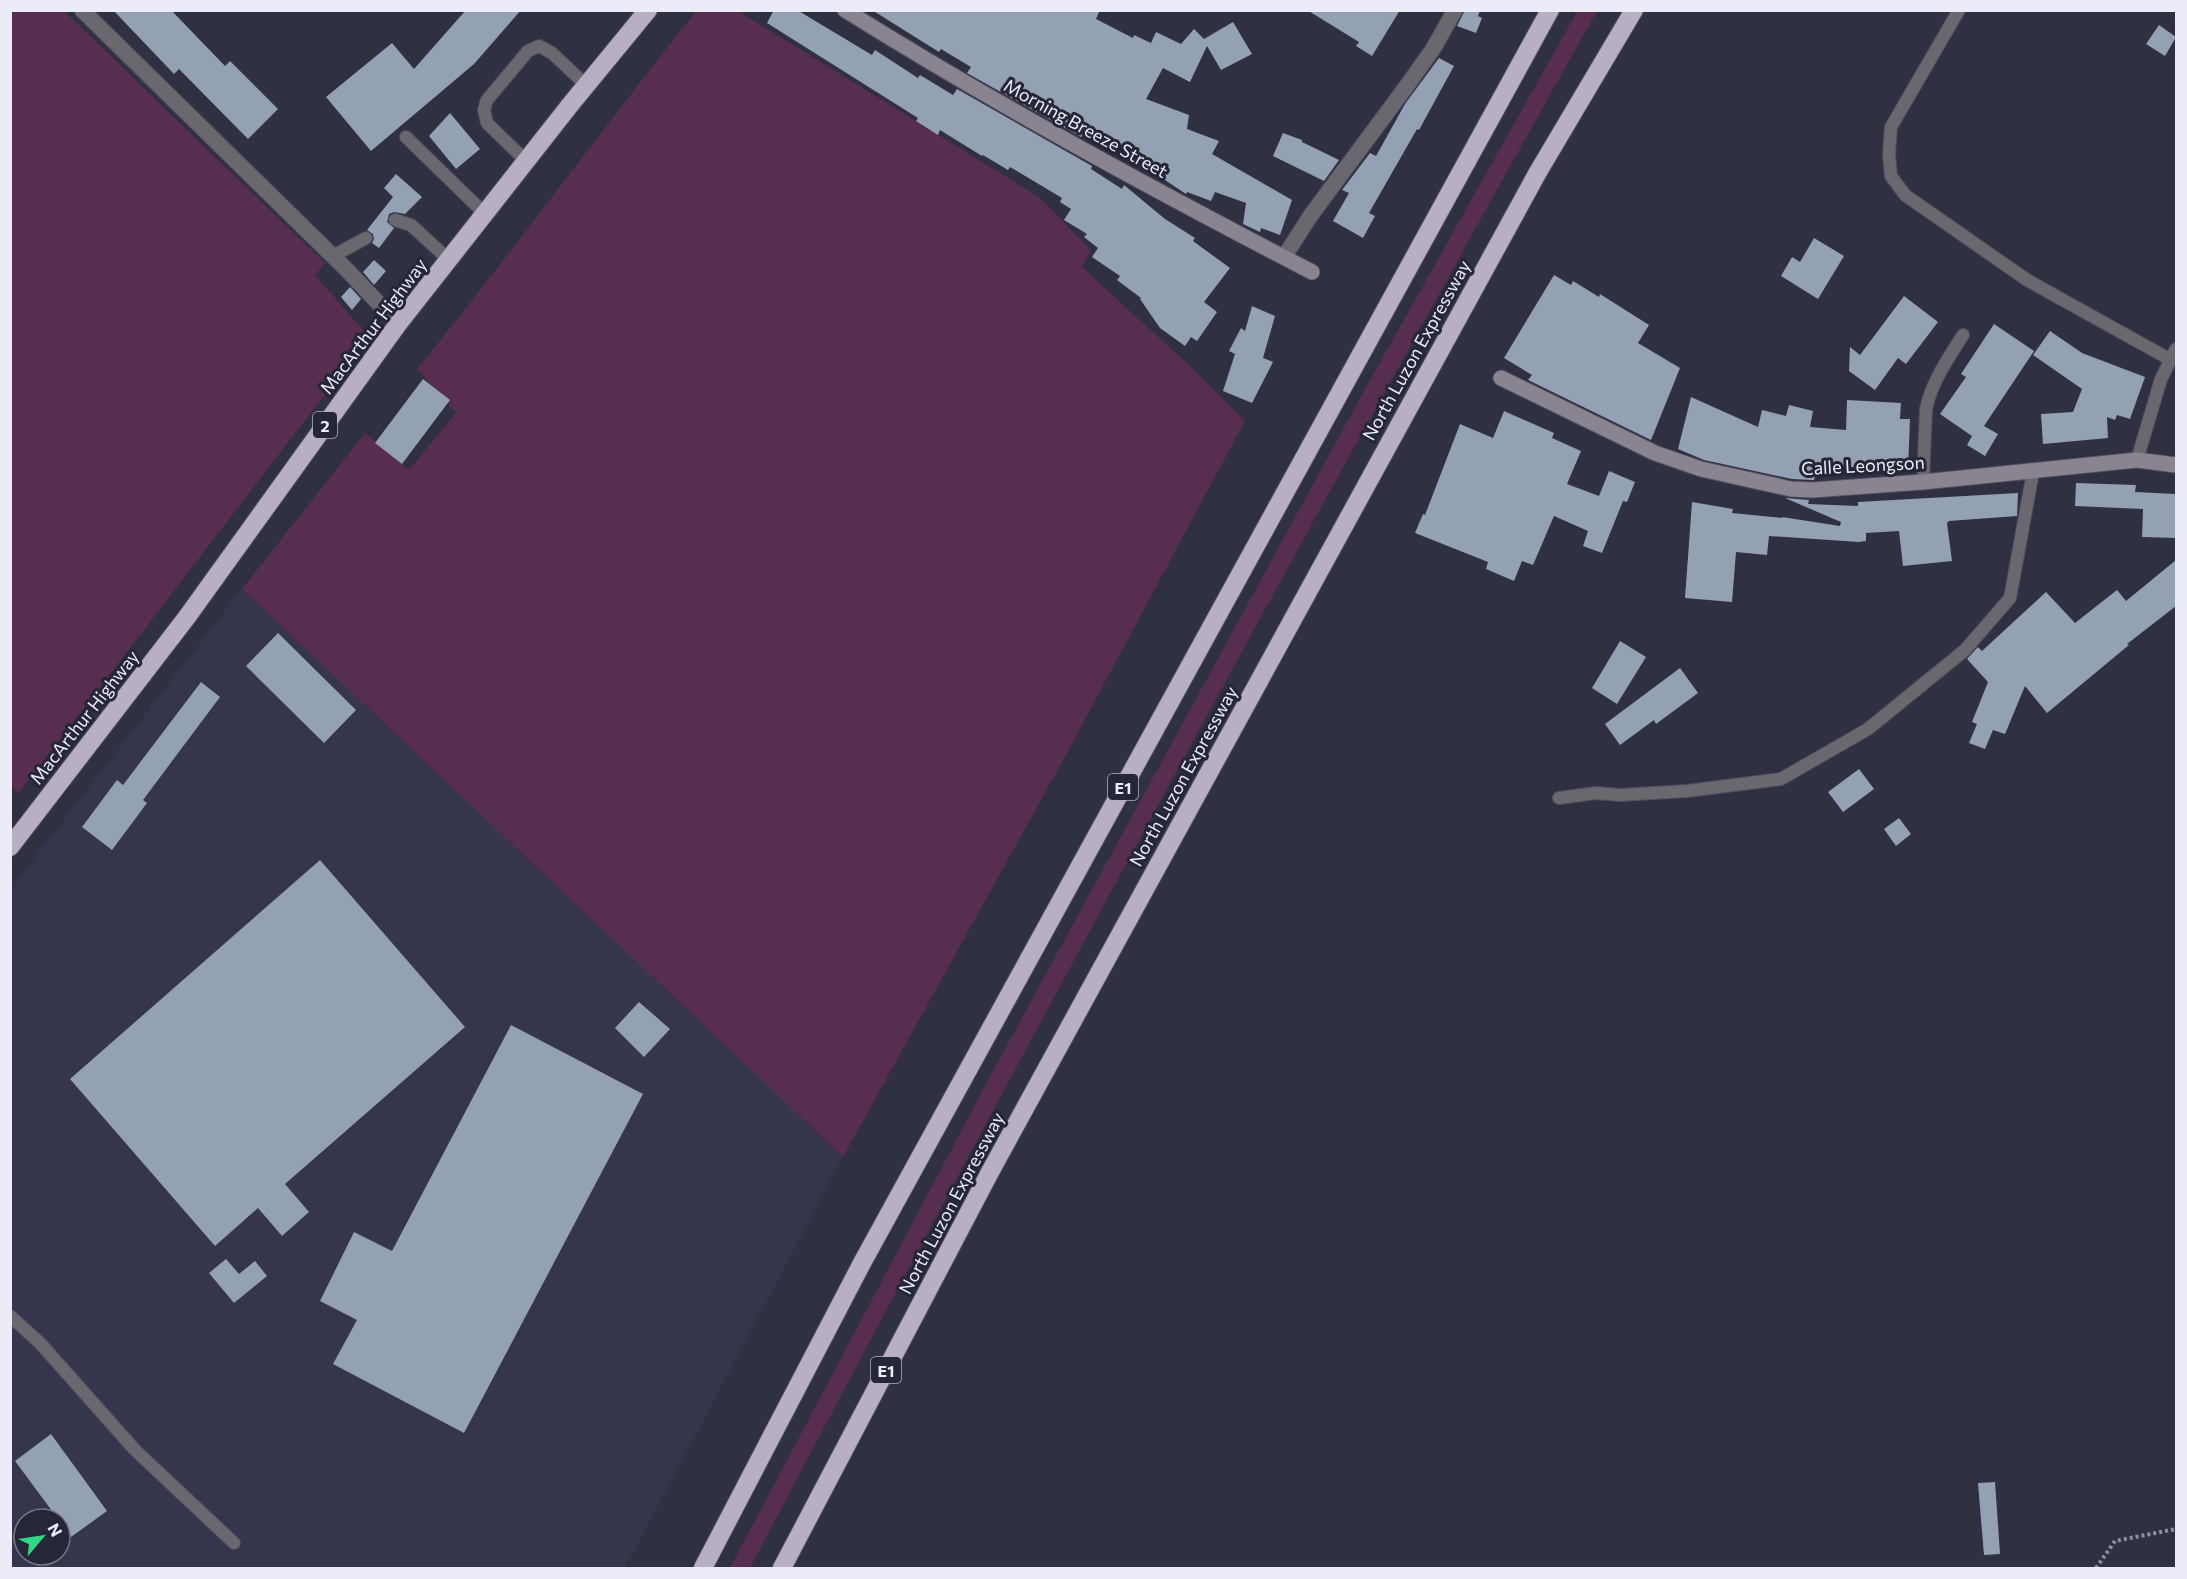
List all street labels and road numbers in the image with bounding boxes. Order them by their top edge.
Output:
street label: Morning Breeze Street [1000,74,1172,182]
street label: MacArthur Highway [315,254,431,398]
street label: North Luzon Expressway [1357,256,1475,444]
road number: 2 [313,412,337,438]
street label: Calle Leongson [1801,451,1925,479]
street label: MacArthur Highway [25,646,143,788]
street label: North Luzon Expressway [1124,682,1242,870]
road number: E1 [1108,774,1138,800]
street label: North Luzon Expressway [894,1108,1008,1298]
road number: E1 [871,1357,901,1383]

